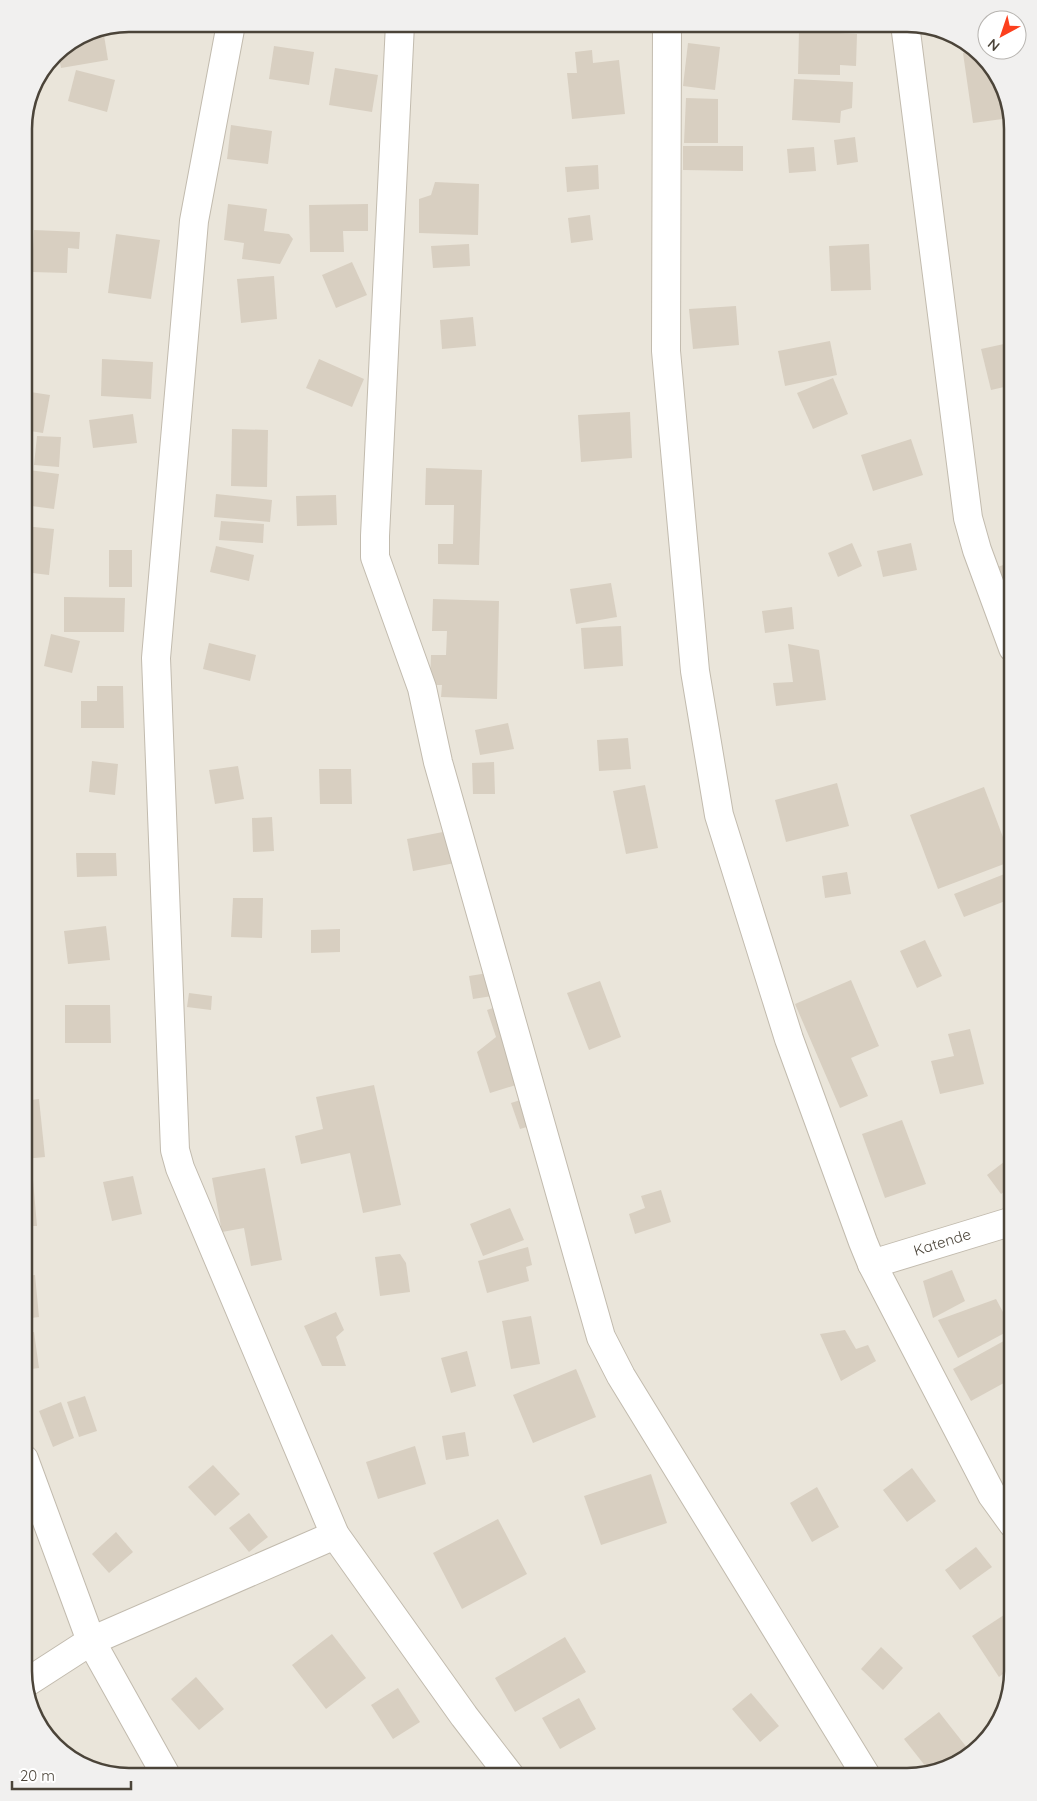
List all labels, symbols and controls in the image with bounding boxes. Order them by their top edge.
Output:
north arrow [977,10,1027,60]
text: N [984,35,1003,55]
street label: Katende [911,1224,973,1260]
scale bar [12,1758,131,1790]
text: 20 m [20,1766,55,1785]

